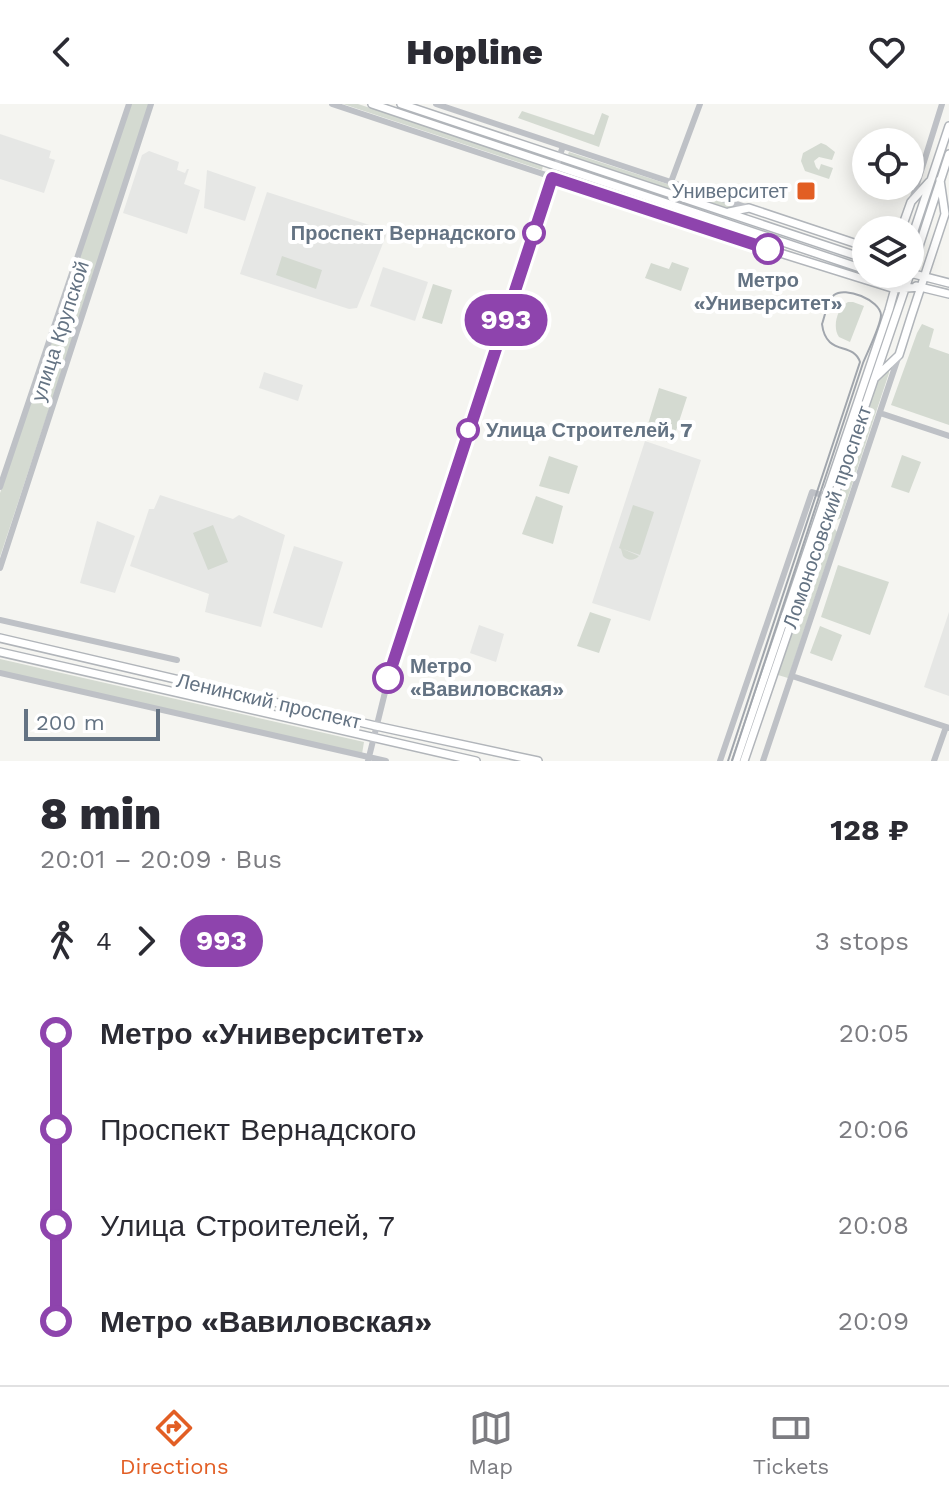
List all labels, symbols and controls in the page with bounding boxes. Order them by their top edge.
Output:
icon: back [40,30,84,74]
icon: heart [865,30,909,74]
text: Hopline [406,31,543,73]
map controls [852,128,924,288]
button: locate [852,128,924,200]
place label: Университет [672,179,788,203]
marker: Университет [795,180,817,202]
button: layers [852,216,924,288]
place label: Проспект Вернадского [291,221,516,245]
marker: Проспект Вернадского [523,222,545,244]
marker: Метро «Университет» [753,234,783,264]
street label: улица Крупской [26,258,94,404]
place label: Метро «Университет» [694,268,843,315]
line badge: 993 [460,294,552,346]
text: 993 [481,303,531,336]
street label: Ломоносовский проспект [778,402,876,632]
place label: Улица Строителей, 7 [486,418,692,442]
marker: Улица Строителей, 7 [457,419,479,441]
place label: Метро «Вавиловская» [410,654,564,701]
marker: Метро «Вавиловская» [373,663,403,693]
street label: Ленинский проспект [174,668,364,734]
scale bar [24,705,160,741]
text: 200 m [36,710,105,735]
text: 8 min [40,788,161,840]
text: 128 ₽ [830,812,909,847]
text: 20:01 – 20:09 · Bus [40,844,282,874]
icon: walk [40,919,84,963]
icon: forward [124,919,168,963]
text: 993 [196,924,247,957]
text: 4 [96,926,112,956]
text: 3 stops [815,926,909,956]
text: Метро «Университет» [100,1016,424,1051]
text: 20:05 [839,1018,909,1048]
text: Проспект Вернадского [100,1112,417,1147]
text: 20:06 [838,1114,909,1144]
text: Улица Строителей, 7 [100,1208,395,1243]
text: 20:08 [838,1210,909,1240]
text: Метро «Вавиловская» [100,1304,432,1339]
text: 20:09 [838,1306,909,1336]
tab: Directions [120,1406,229,1479]
tab: Map [468,1406,513,1479]
tab: Tickets [753,1406,829,1479]

